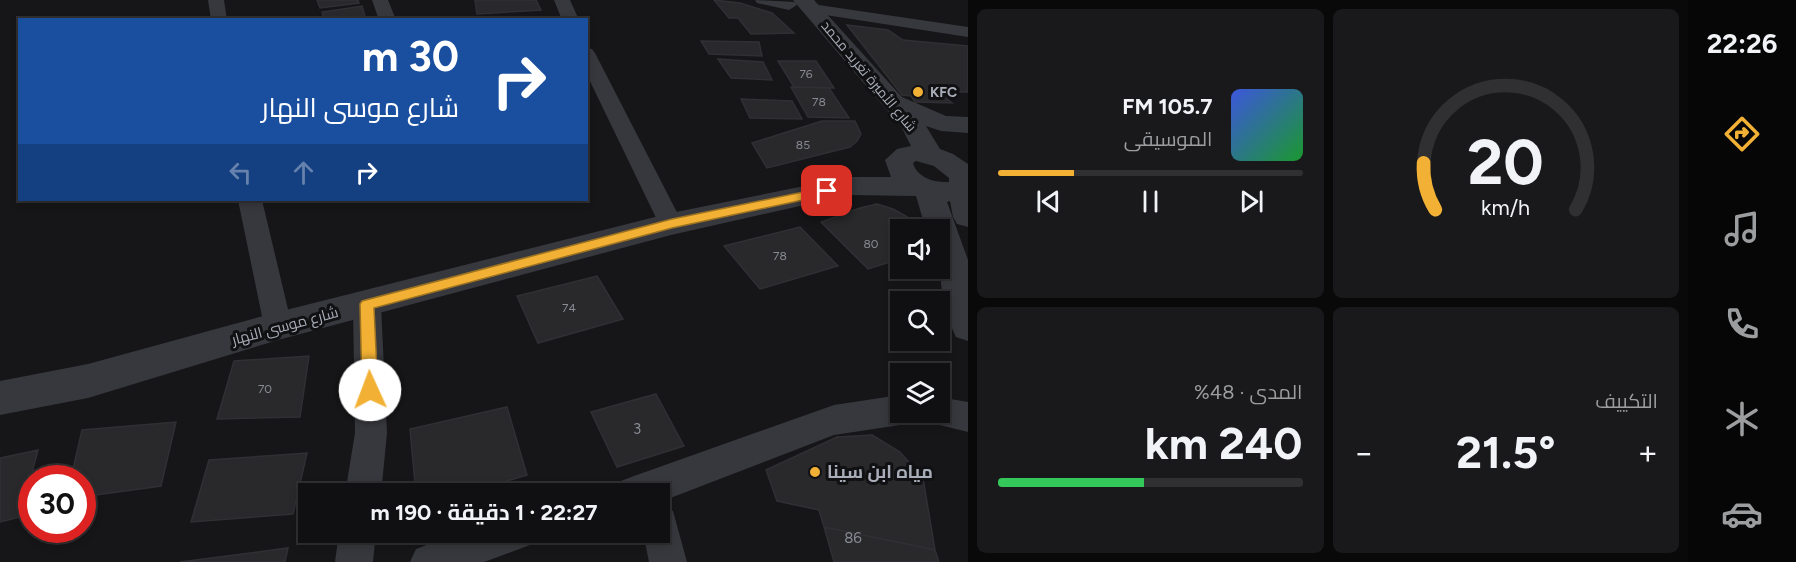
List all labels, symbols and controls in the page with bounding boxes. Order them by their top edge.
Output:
street label: شارع الأميرة تغريد محمد [817,17,920,135]
text: 22:26 [1707,27,1777,60]
text: 30 m [362,31,459,82]
icon: right [480,42,558,120]
house number: 76 [799,67,813,81]
place label: KFC [930,84,957,101]
marker: KFC [911,85,925,99]
text: شارع موسى النهار [261,91,459,124]
text: 105.7 FM [1122,93,1213,120]
house number: 78 [812,95,826,109]
icon: directions [1721,113,1763,155]
text: 20 [1467,126,1544,201]
text: الموسيقى [1124,127,1213,151]
house number: 85 [796,138,810,152]
icon: left [224,156,257,189]
icon: ahead [287,156,320,189]
icon: right [350,156,383,189]
pin [801,165,852,216]
icon: arrive [810,174,843,207]
icon: previous [1032,185,1065,218]
icon: pause [1134,185,1167,218]
icon: next [1235,185,1268,218]
text: km/h [1481,196,1530,221]
icon: music [1721,208,1763,250]
map controls [890,219,950,423]
button: sound [890,219,950,279]
house number: 80 [863,237,879,251]
house number: 78 [773,249,787,263]
button: search [890,291,950,351]
house number: 74 [562,301,576,315]
street label: شارع موسى النهار [229,303,341,351]
icon: phone [1721,303,1763,345]
position arrow [338,358,402,422]
button: layers [890,363,950,423]
text: المدى · 48% [1194,380,1303,404]
house number: 70 [258,382,272,396]
text: التكييف [1595,389,1658,413]
icon: climate [1721,398,1763,440]
text: 240 km [1145,416,1303,470]
house number: 3 [633,420,641,438]
text: 21.5° [1456,425,1555,479]
text: − [1354,433,1374,472]
text: + [1637,433,1658,472]
place label: مياه ابن سينا [827,461,933,483]
speed limit sign: 30 [18,465,96,543]
marker: مياه ابن سينا [808,465,822,479]
icon: car [1721,493,1763,535]
text: 22:27 · 1 دقيقة · 190 m [371,499,597,526]
house number: 86 [844,529,862,547]

